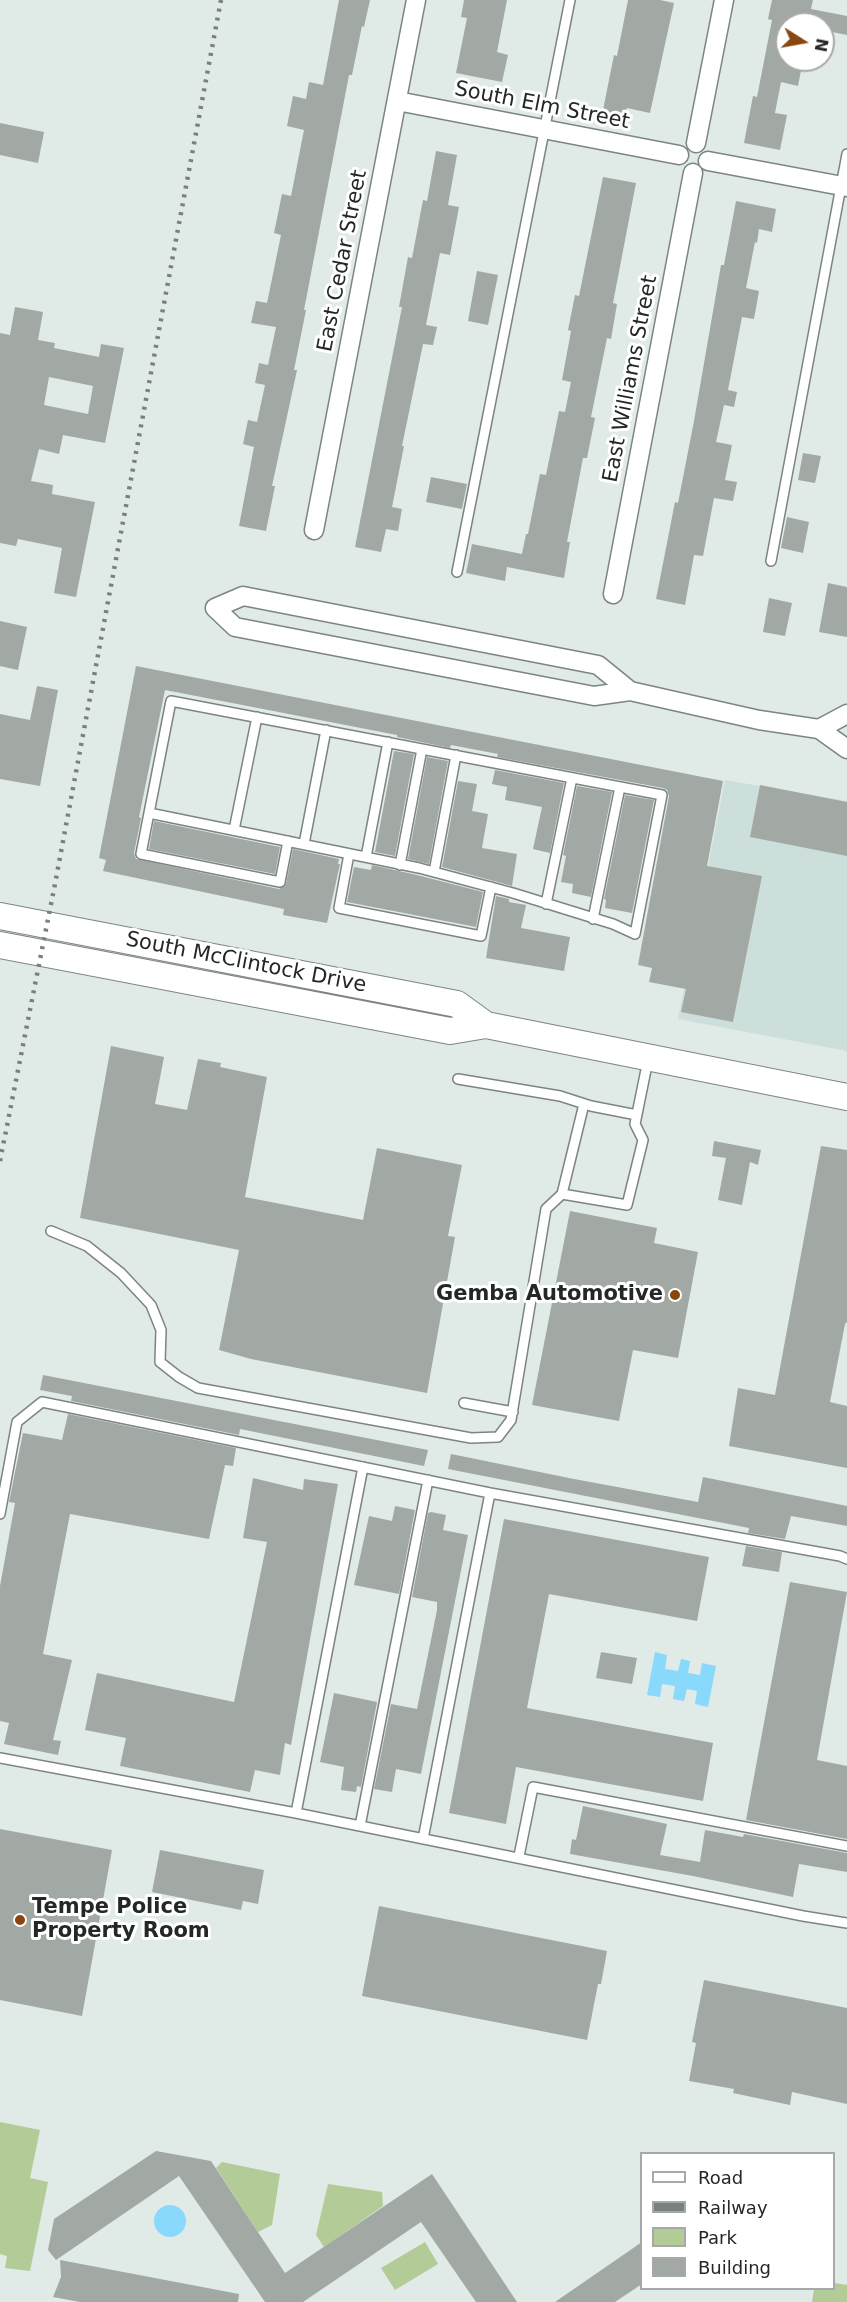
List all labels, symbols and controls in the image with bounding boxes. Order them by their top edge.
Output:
north arrow [775,12,835,72]
text: N [811,37,832,54]
street label: South Elm Street [452,77,632,135]
street label: East Cedar Street [313,168,373,354]
street label: East Williams Street [599,273,663,485]
street label: South McClintock Drive [124,927,368,999]
place label: Gemba Automotive [436,1282,663,1308]
marker: Gemba Automotive [668,1288,682,1302]
place label: Tempe Police Property Room [32,1895,210,1945]
marker: Tempe Police Property Room [13,1913,27,1927]
legend [640,2152,835,2290]
text: Road [698,2167,743,2188]
text: Railway [698,2197,768,2218]
text: Park [698,2227,737,2248]
text: Building [698,2257,771,2278]

